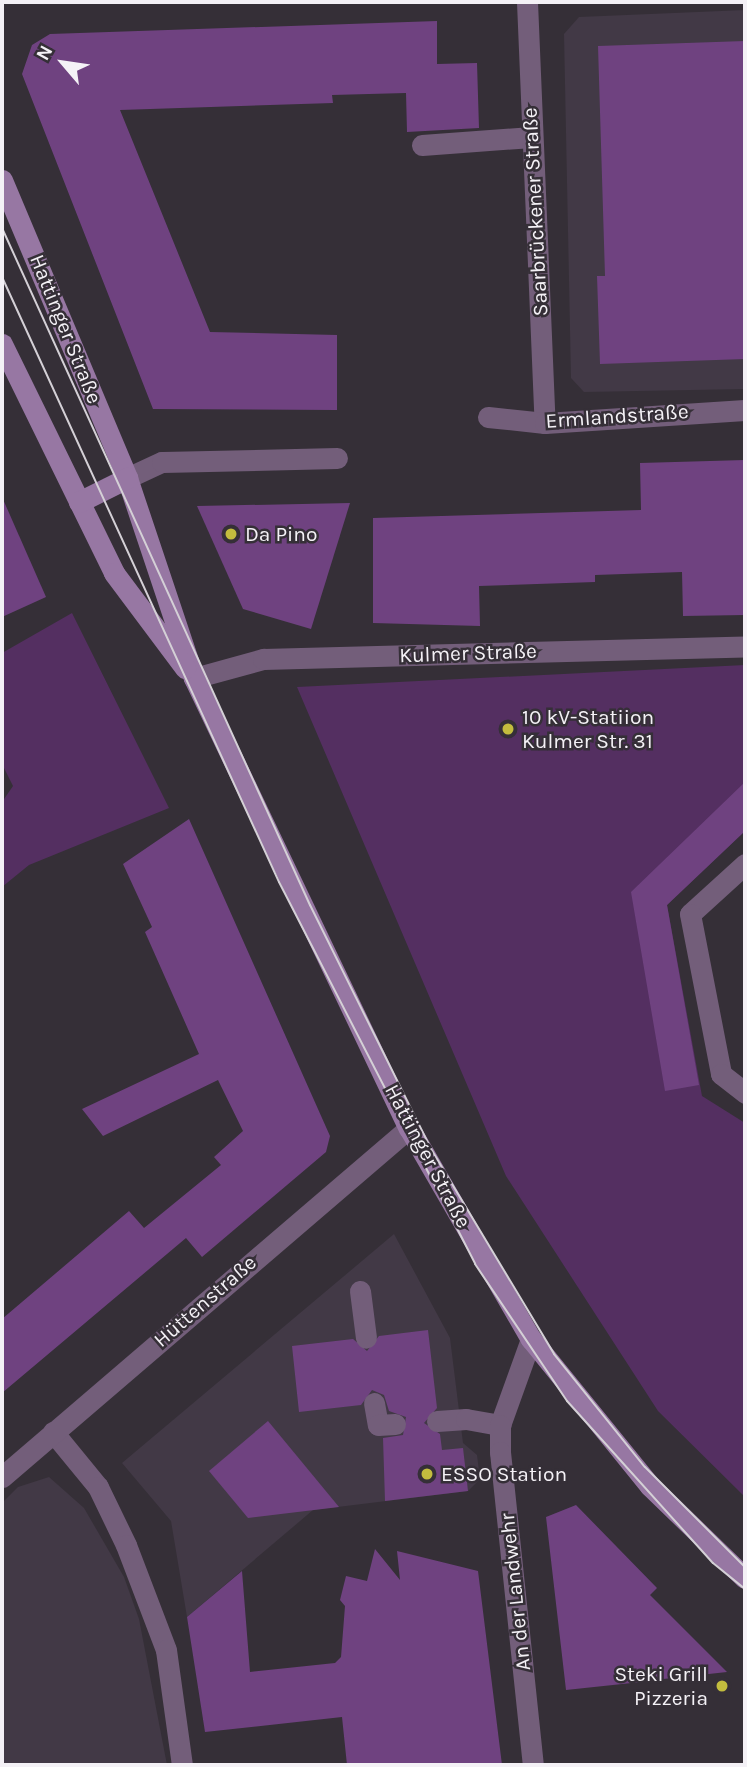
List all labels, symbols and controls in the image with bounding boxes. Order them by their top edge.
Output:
north arrow [28,28,98,98]
text: N [32,42,58,64]
street label: Saarbrückener Straße [517,107,553,317]
street label: Hattinger Straße [25,251,107,407]
street label: Ermlandstraße [545,398,689,434]
place label: Da Pino [245,521,317,547]
marker: Da Pino [223,526,239,542]
street label: Kulmer Straße [399,638,537,668]
place label: 10 kV-Statiion Kulmer Str. 31 [522,704,654,754]
marker: 10 kV-Statiion Kulmer Str. 31 [500,721,516,737]
street label: Hattinger Straße [380,1080,476,1232]
street label: Hüttenstraße [149,1250,261,1352]
place label: ESSO Station [441,1461,567,1487]
marker: ESSO Station [419,1466,435,1482]
street label: An der Landwehr [494,1512,536,1672]
place label: Steki Grill Pizzeria [614,1661,708,1711]
marker: Steki Grill Pizzeria [714,1678,730,1694]

